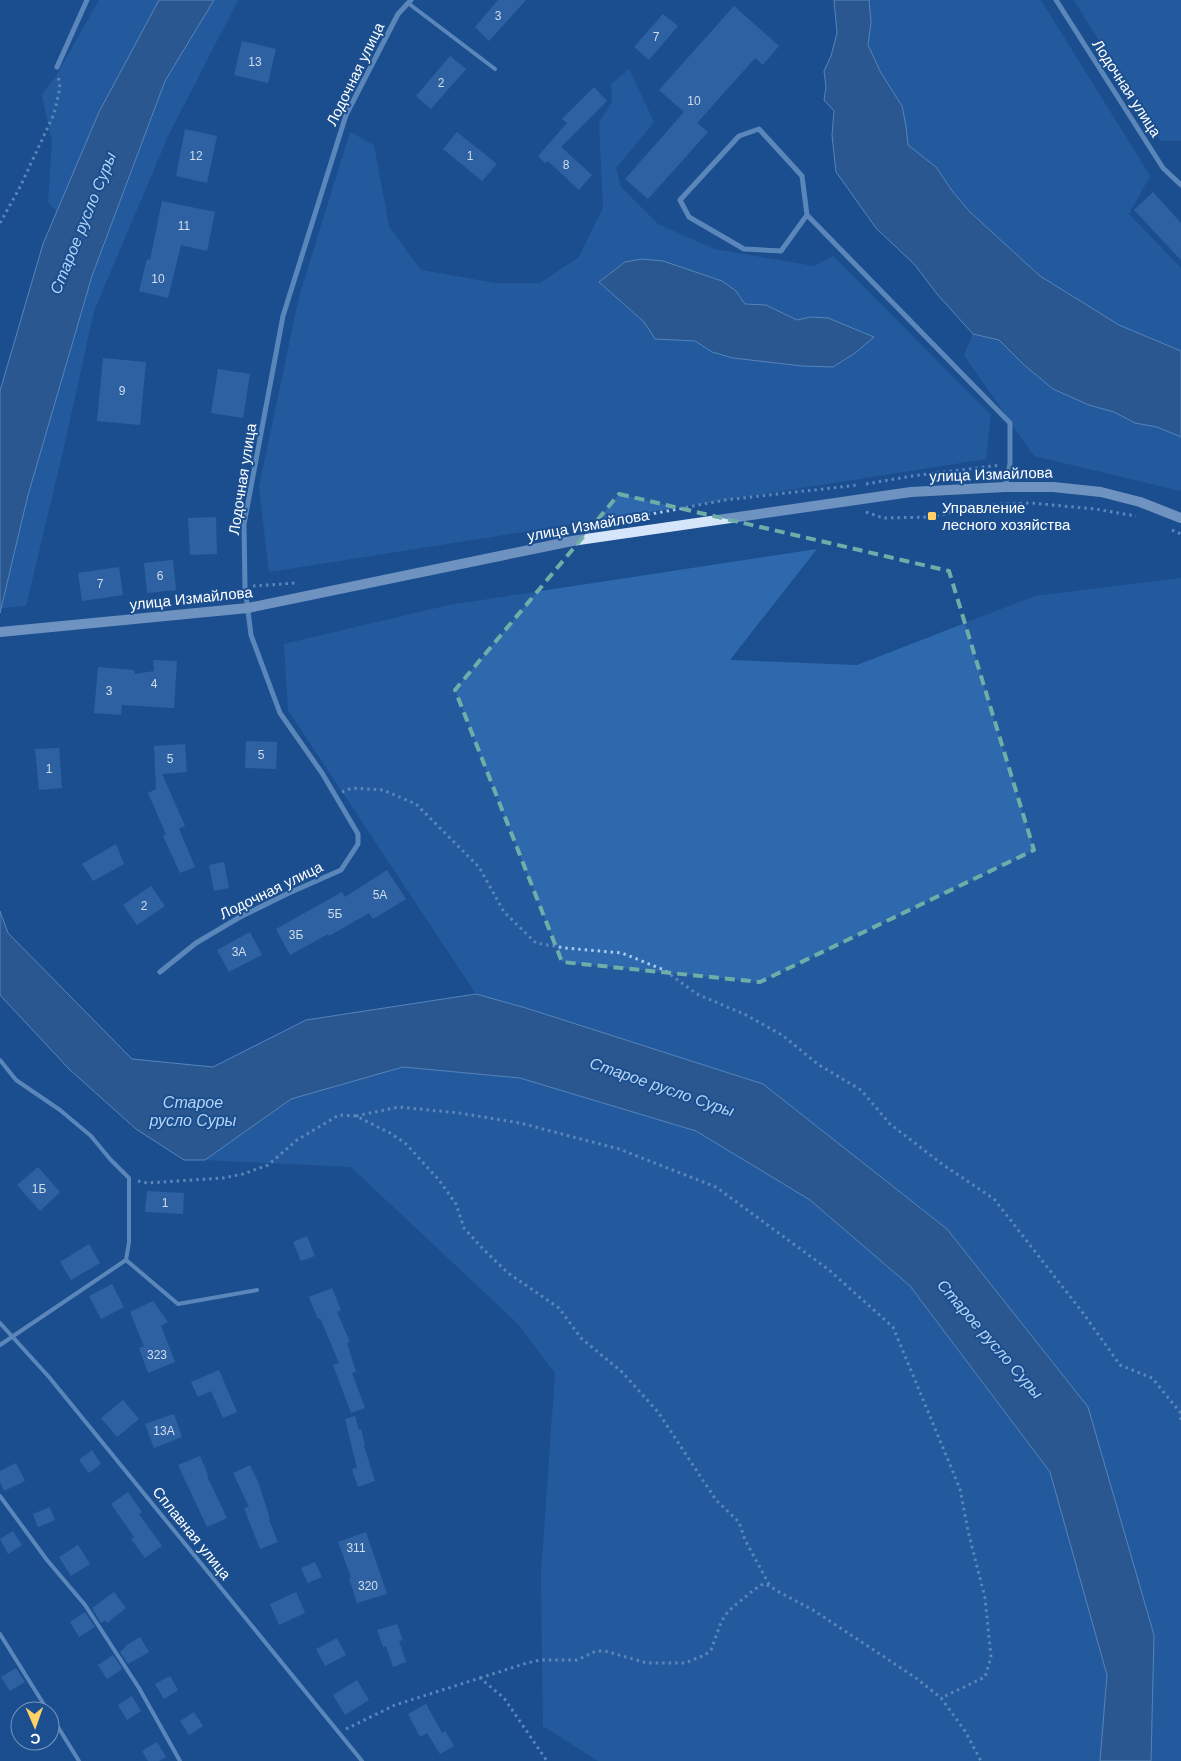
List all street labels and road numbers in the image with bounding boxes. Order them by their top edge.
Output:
street label: Лодочная улица [323,19,388,128]
street label: Лодочная улица [1089,36,1165,140]
street label: Лодочная улица [225,421,259,536]
street label: улица Измайлова [929,463,1054,485]
street label: улица Измайлова [526,506,651,544]
street label: улица Измайлова [129,583,254,613]
street label: Лодочная улица [217,857,326,922]
street label: Сплавная улица [149,1483,235,1583]

